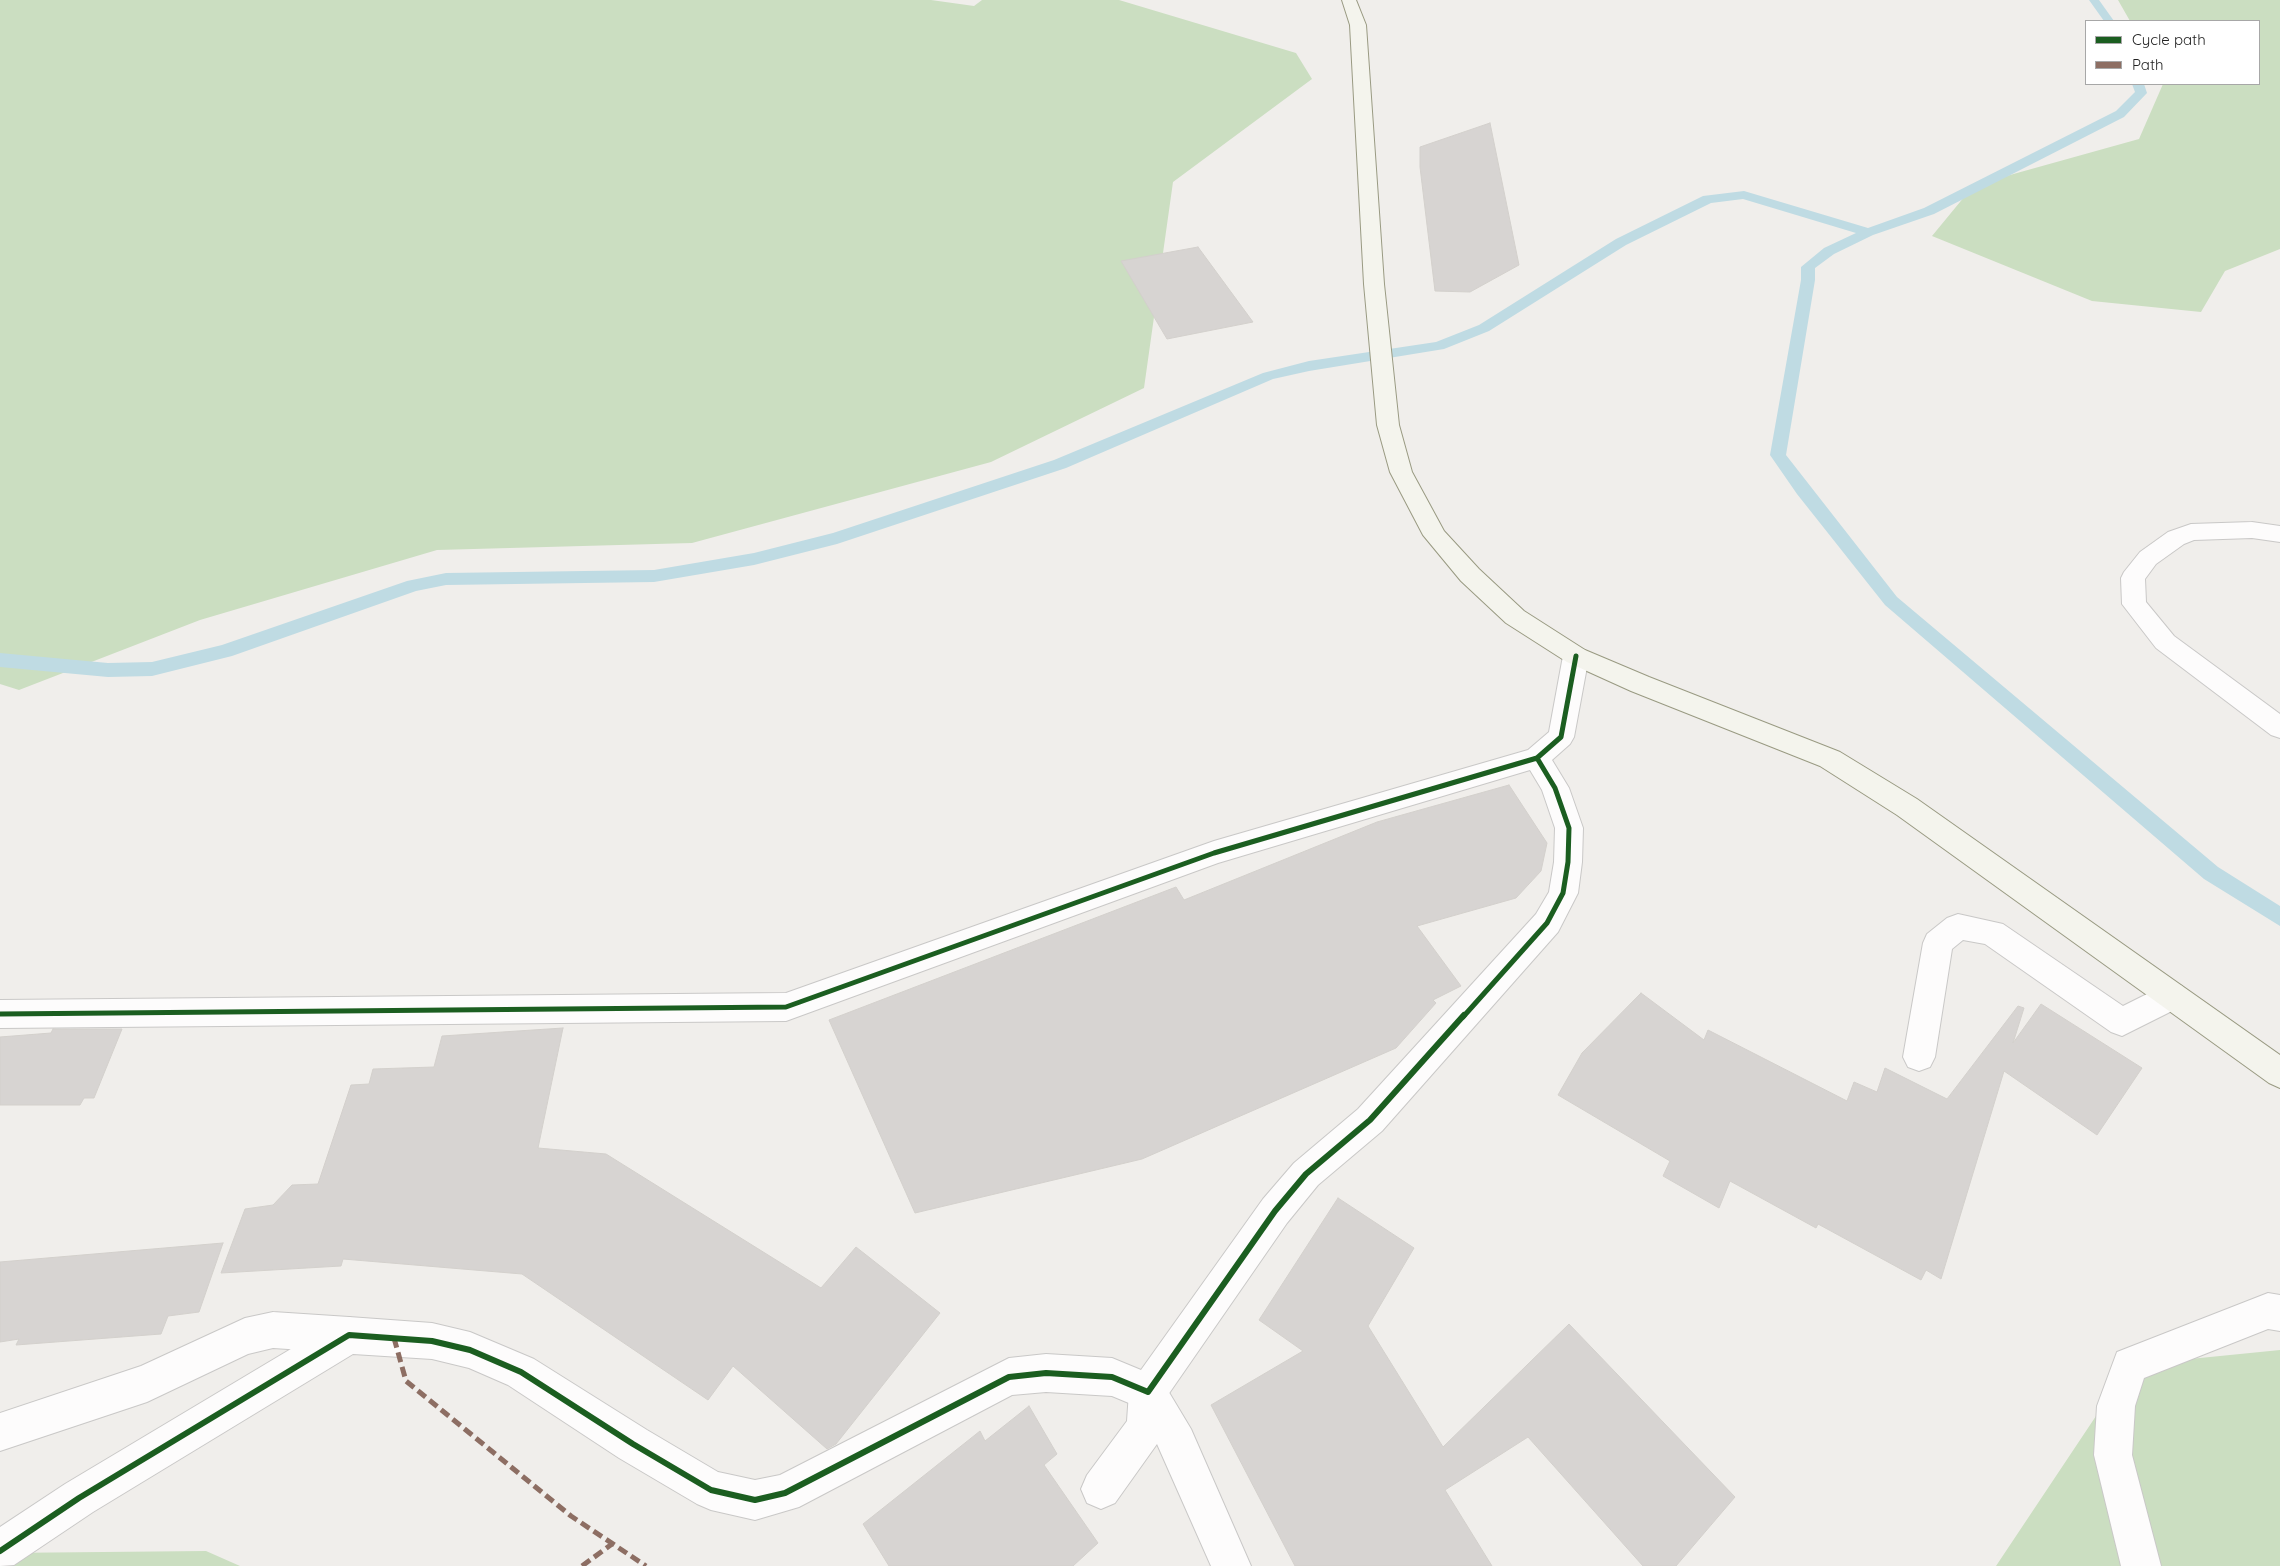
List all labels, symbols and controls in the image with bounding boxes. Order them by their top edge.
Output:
legend [2085,20,2260,85]
text: Cycle path [2132,30,2206,49]
text: Path [2132,55,2164,74]

